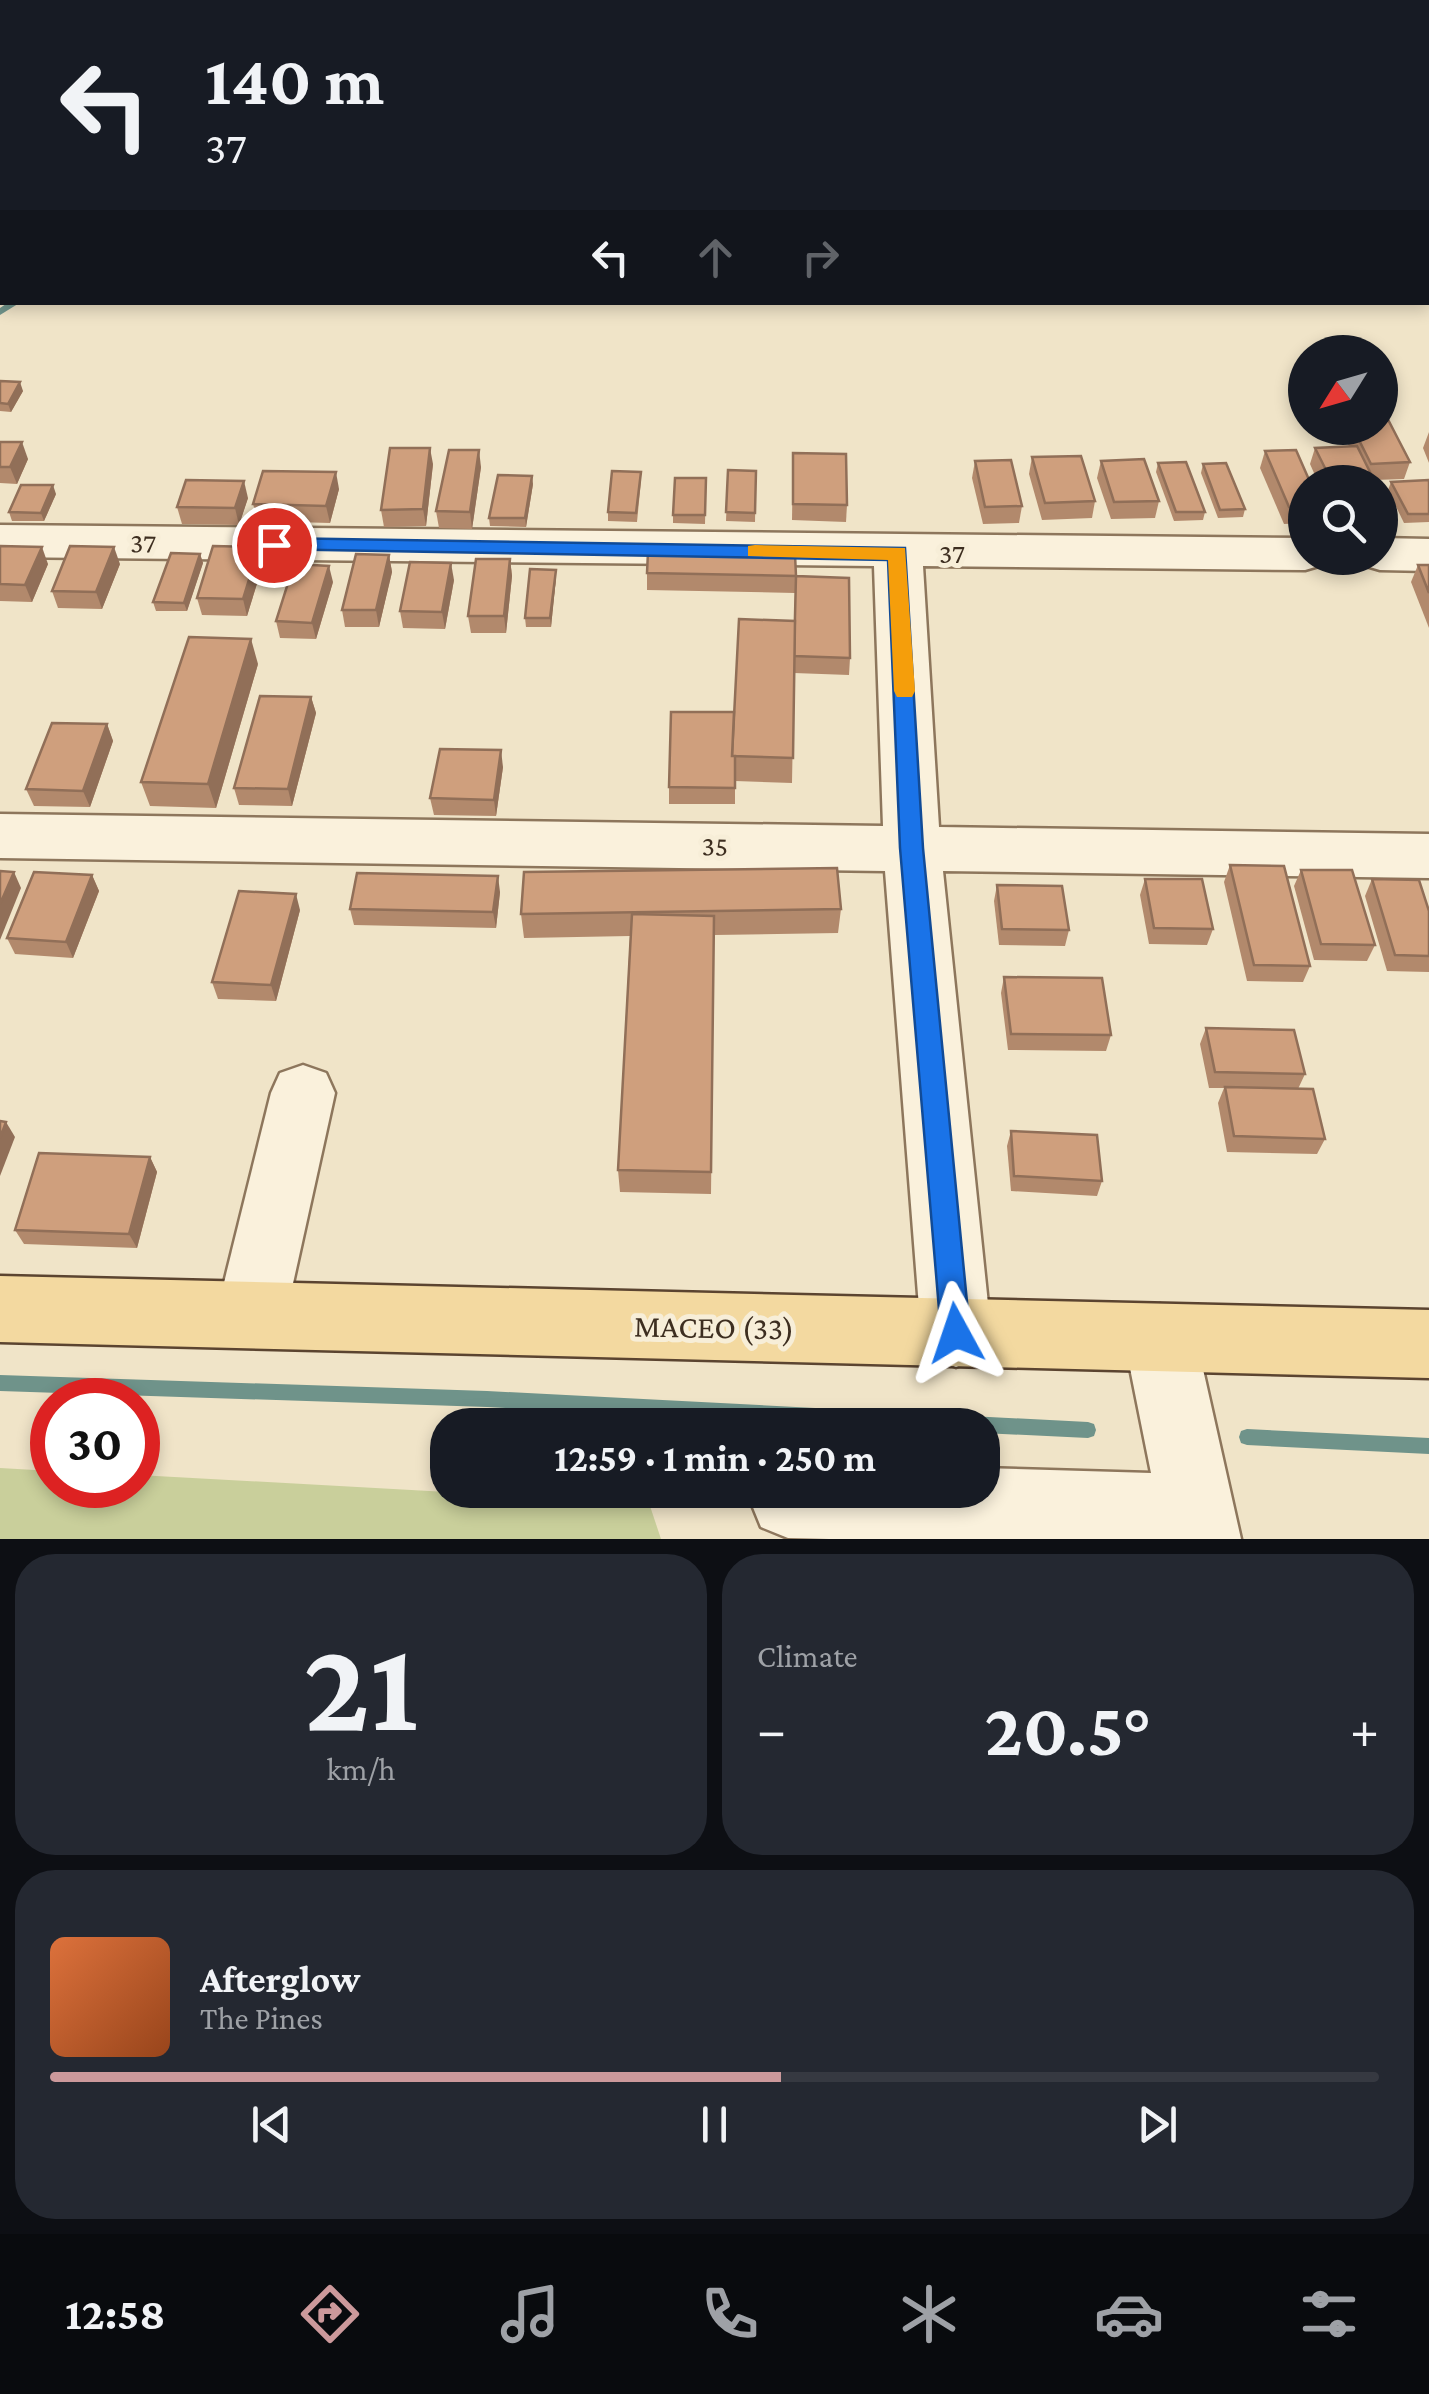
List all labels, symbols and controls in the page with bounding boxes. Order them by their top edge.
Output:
icon: left [40,40,170,170]
text: 140 m [205,41,384,119]
text: 37 [205,123,247,173]
icon: left [583,230,638,285]
icon: ahead [688,230,743,285]
icon: right [793,230,848,285]
north arrow [1288,335,1398,445]
map controls [1288,335,1398,575]
button: search [1288,465,1398,575]
pin [232,503,317,588]
icon: arrive [247,518,302,573]
street label: 37 [130,527,156,559]
street label: 37 [939,538,965,569]
street label: 35 [701,830,729,862]
position arrow [904,1281,1008,1385]
street label: MACEO (33) [633,1308,794,1347]
speed limit sign: 30 [30,1378,160,1508]
text: 12:59 · 1 min · 250 m [554,1437,876,1479]
text: 21 [304,1613,418,1758]
text: Climate [757,1638,858,1674]
text: 20.5° [984,1688,1152,1771]
text: − [757,1699,786,1760]
text: + [1350,1699,1379,1760]
text: km/h [327,1751,396,1787]
text: Afterglow [200,1958,360,2000]
text: The Pines [200,2000,323,2036]
icon: previous [244,2097,299,2152]
icon: pause [687,2097,742,2152]
icon: next [1130,2097,1185,2152]
icon: directions [295,2279,365,2349]
icon: music [495,2279,565,2349]
icon: phone [695,2279,765,2349]
icon: climate [894,2279,964,2349]
icon: car [1094,2279,1164,2349]
icon: filters [1294,2279,1364,2349]
text: 12:58 [65,2289,165,2339]

